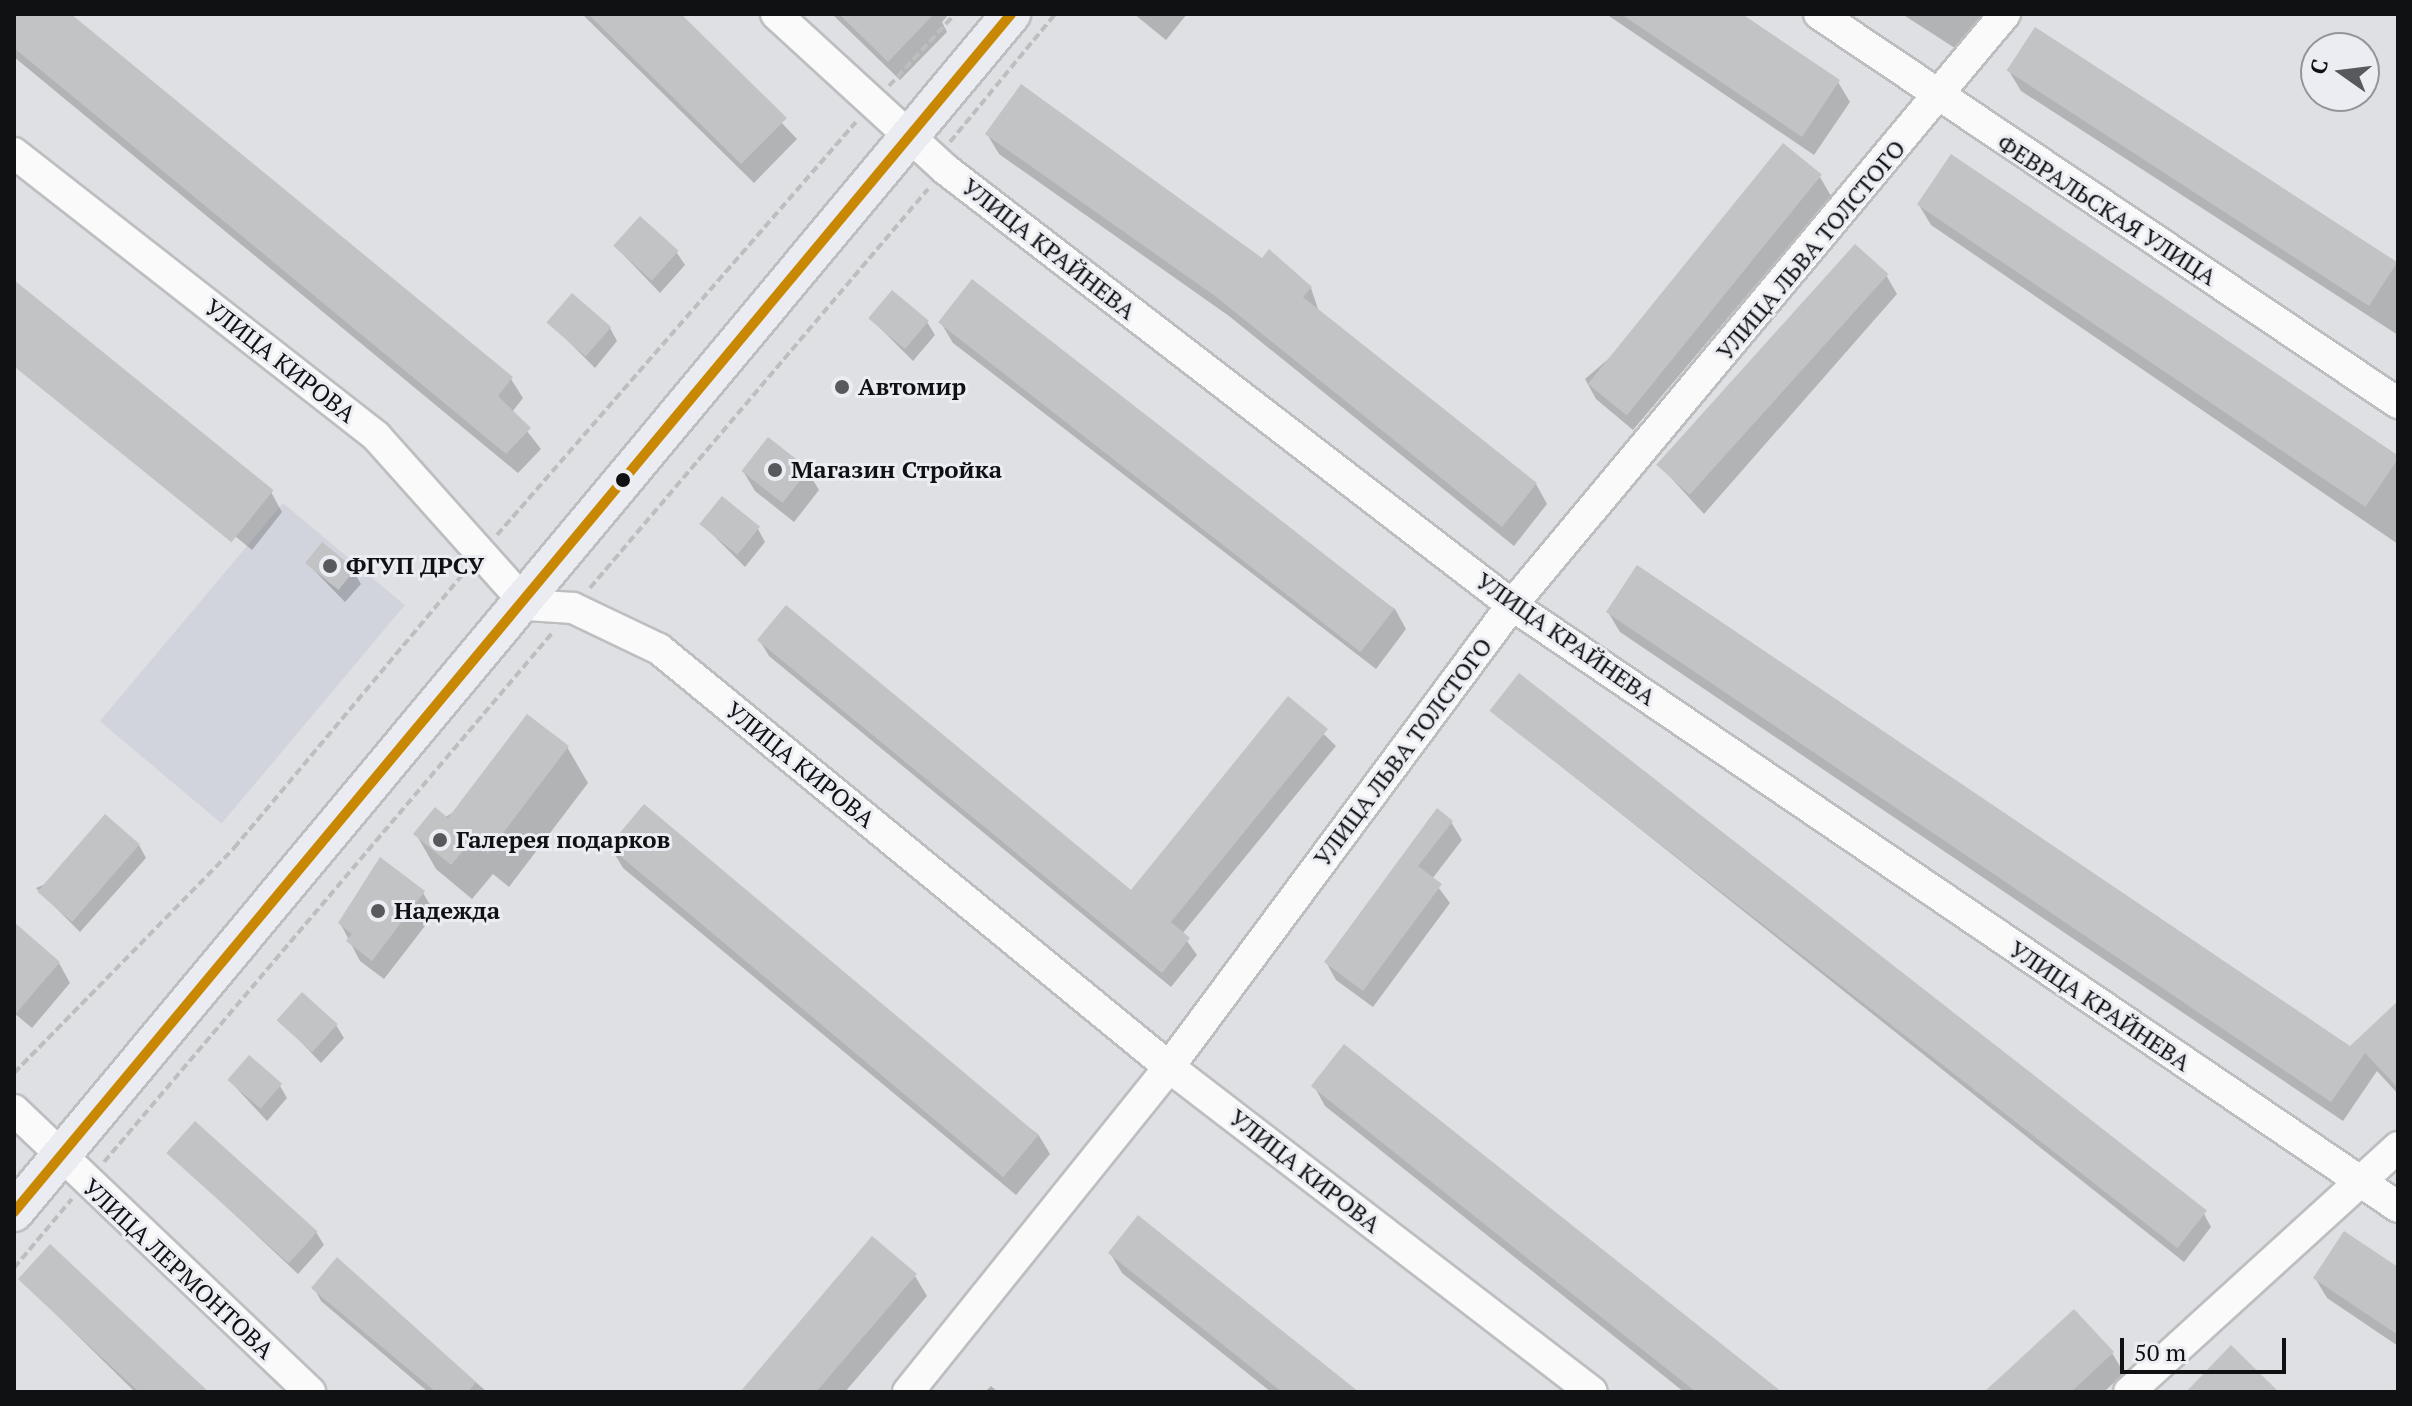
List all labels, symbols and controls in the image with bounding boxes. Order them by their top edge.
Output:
north arrow [2300,32,2380,112]
text: С [2302,56,2334,77]
street label: ФЕВРАЛЬСКАЯ УЛИЦА [1992,128,2222,292]
street label: УЛИЦА ЛЬВА ТОЛСТОГО [1710,134,1912,366]
street label: УЛИЦА КРАЙНЕВА [956,172,1142,326]
street label: УЛИЦА КИРОВА [199,293,361,429]
place label: Автомир [858,373,966,401]
marker: Автомир [833,378,851,396]
place label: Магазин Стройка [791,456,1002,484]
marker: Магазин Стройка [766,461,784,479]
unlabelled marker [615,472,631,488]
place label: ФГУП ДРСУ [346,552,484,580]
marker: ФГУП ДРСУ [321,557,339,575]
street label: УЛИЦА КРАЙНЕВА [1471,566,1661,712]
street label: УЛИЦА ЛЬВА ТОЛСТОГО [1307,632,1499,872]
street label: УЛИЦА КИРОВА [719,696,881,834]
place label: Галерея подарков [456,826,670,854]
marker: Галерея подарков [431,831,449,849]
place label: Надежда [394,897,500,925]
marker: Надежда [369,902,387,920]
street label: УЛИЦА КРАЙНЕВА [2004,935,2196,1077]
street label: УЛИЦА КИРОВА [1224,1103,1386,1239]
street label: УЛИЦА ЛЕРМОНТОВА [76,1173,280,1365]
scale bar [2124,1322,2290,1372]
text: 50 m [2134,1336,2186,1368]

